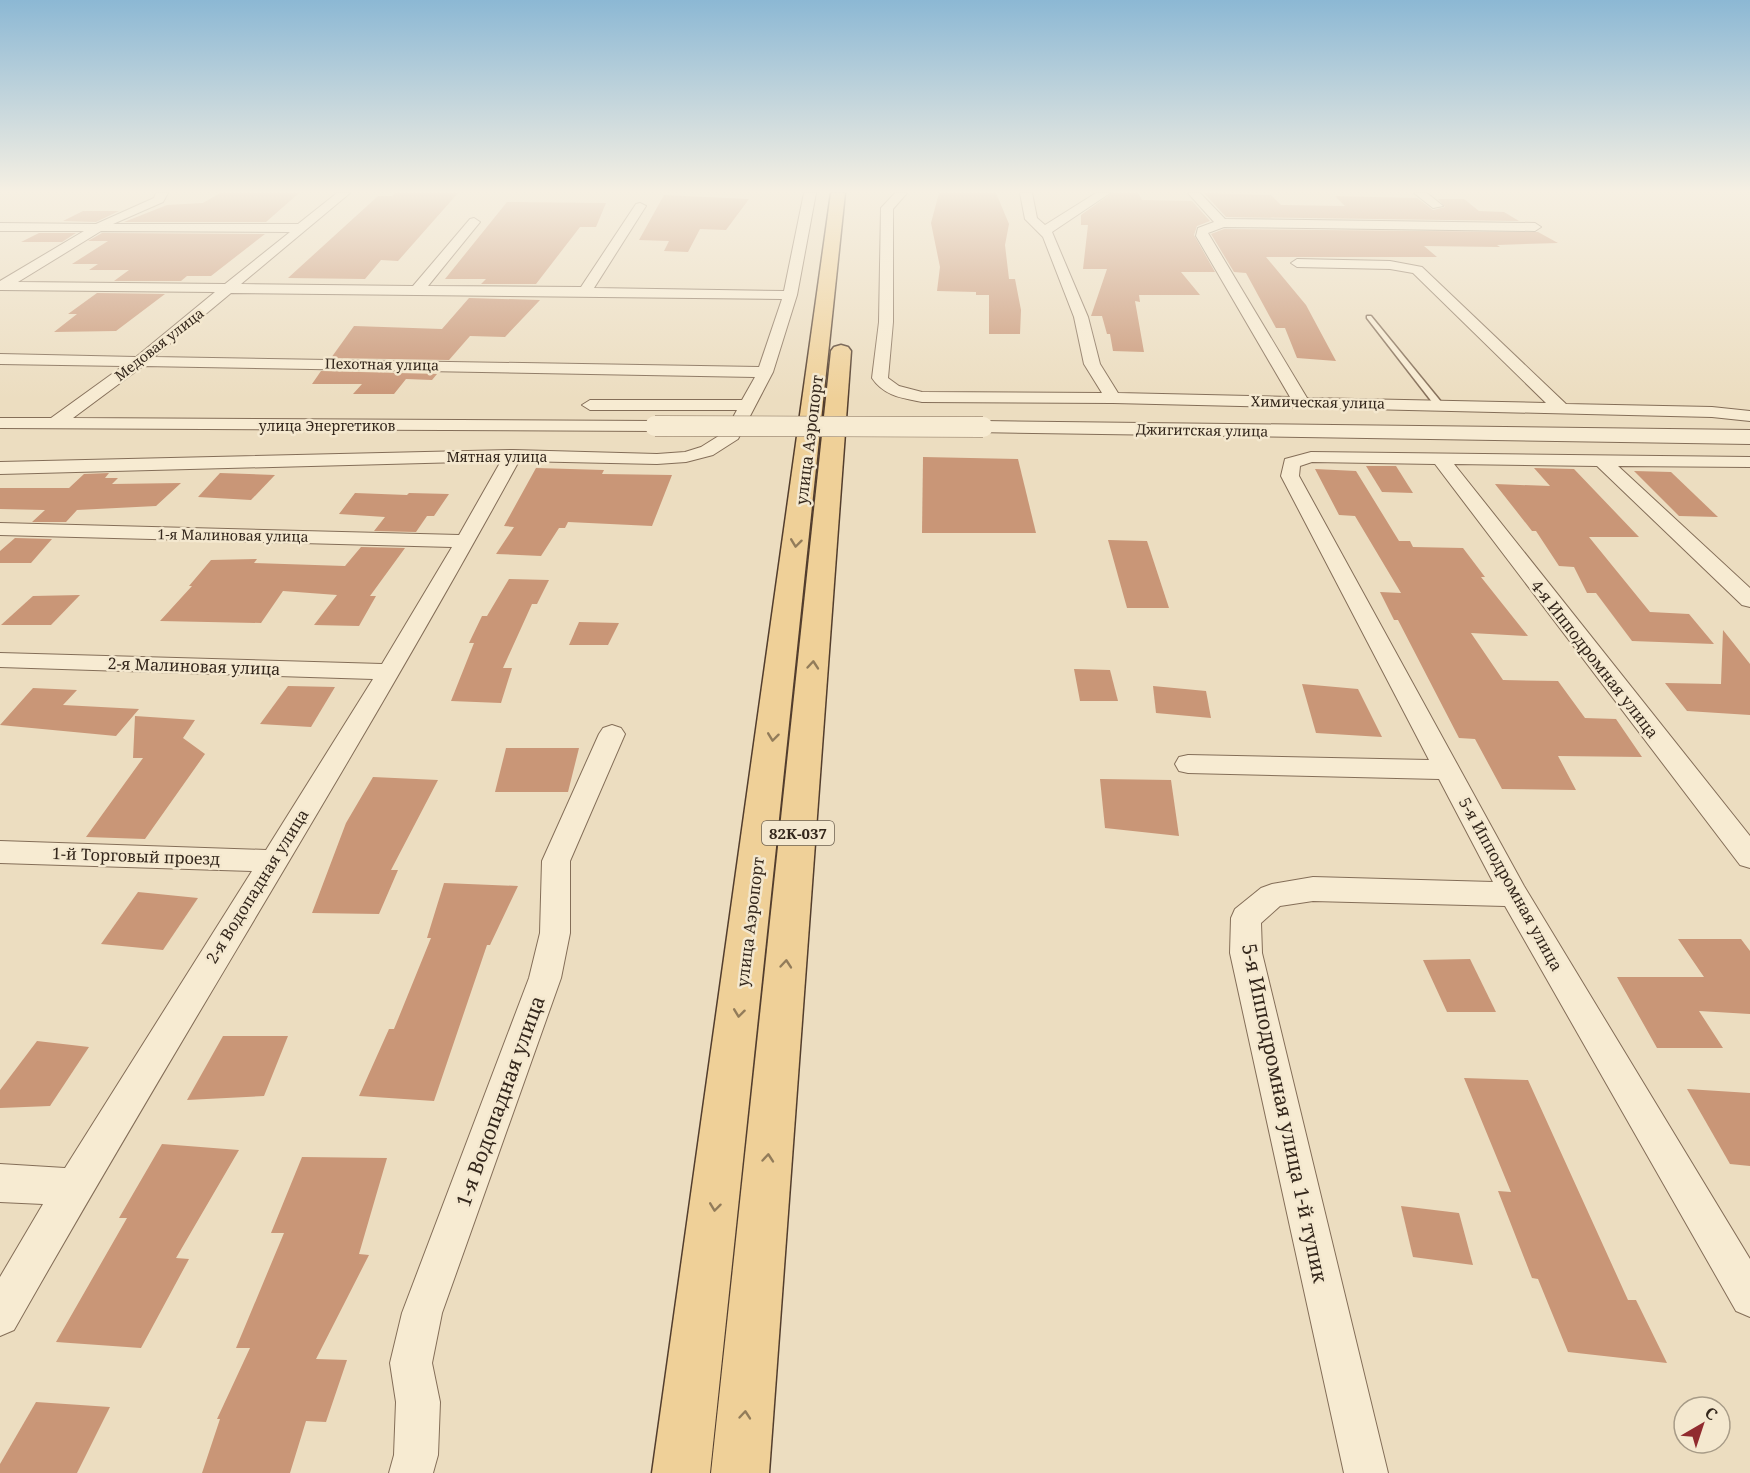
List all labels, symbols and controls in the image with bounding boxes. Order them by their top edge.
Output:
street label: Медовая улица [111,303,207,385]
street label: Пехотная улица [325,354,439,374]
street label: улица Аэропорт [790,373,828,506]
street label: Химическая улица [1251,391,1385,413]
street label: улица Энергетиков [259,416,396,435]
street label: Джигитская улица [1136,419,1268,441]
street label: Мятная улица [447,447,548,466]
street label: 1-я Малиновая улица [157,524,309,546]
one-way arrow [791,538,803,548]
street label: 4-я Ипподромная улица [1526,575,1664,743]
street label: 2-я Малиновая улица [107,652,281,680]
one-way arrow [806,660,819,669]
one-way arrow [767,732,780,741]
street label: 5-я Ипподромная улица [1454,793,1568,975]
street label: 2-я Водопадная улица [200,805,314,967]
road number: 82К-037 [762,821,834,845]
street label: 1-й Торговый проезд [52,842,220,870]
street label: улица Аэропорт [731,855,769,988]
street label: 5-я Ипподромная улица 1-й тупик [1236,941,1334,1285]
one-way arrow [779,959,792,968]
street label: 1-я Водопадная улица [449,992,551,1210]
one-way arrow [733,1009,746,1018]
one-way arrow [761,1153,774,1162]
one-way arrow [709,1202,721,1212]
north arrow [1672,1395,1732,1455]
text: С [1700,1401,1722,1425]
one-way arrow [738,1410,751,1419]

